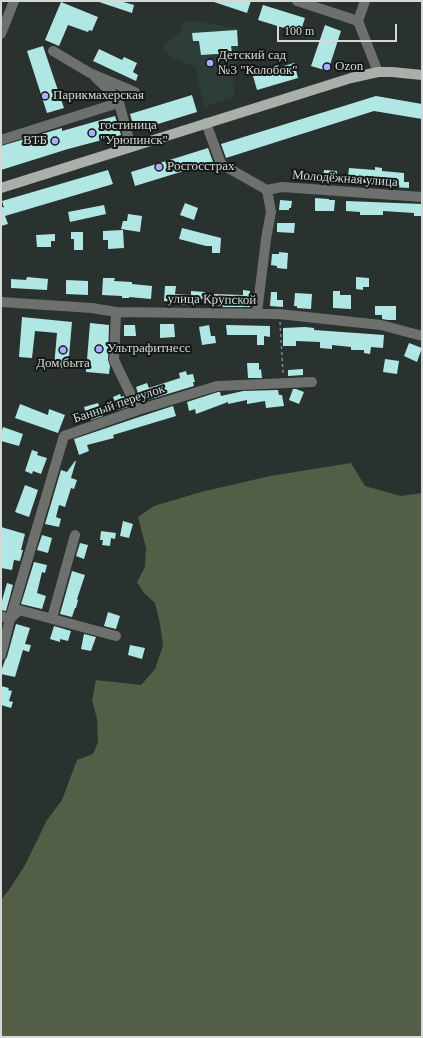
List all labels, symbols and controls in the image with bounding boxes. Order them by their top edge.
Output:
scale bar [279,16,399,42]
text: 100 m [284,24,314,38]
place label: Детский сад №3 "Колобок" [218,48,298,79]
marker: Детский сад №3 "Колобок" [205,58,215,68]
place label: Ozon [335,59,363,75]
marker: Ozon [322,62,332,72]
place label: Парикмахерская [53,88,144,104]
marker: Парикмахерская [40,91,50,101]
place label: гостиница "Урюпинск" [100,118,168,149]
marker: гостиница "Урюпинск" [87,128,97,138]
place label: ВТБ [23,133,47,149]
marker: ВТБ [50,136,60,146]
place label: Росгосстрах [167,159,234,175]
marker: Росгосстрах [154,162,164,172]
street label: Молодёжная улица [292,168,398,190]
street label: улица Крупской [168,291,256,309]
place label: Ультрафитнесс [107,341,190,357]
marker: Ультрафитнесс [94,344,104,354]
marker: Дом быта [58,345,68,355]
place label: Дом быта [36,356,90,372]
street label: Банный переулок [71,381,167,427]

